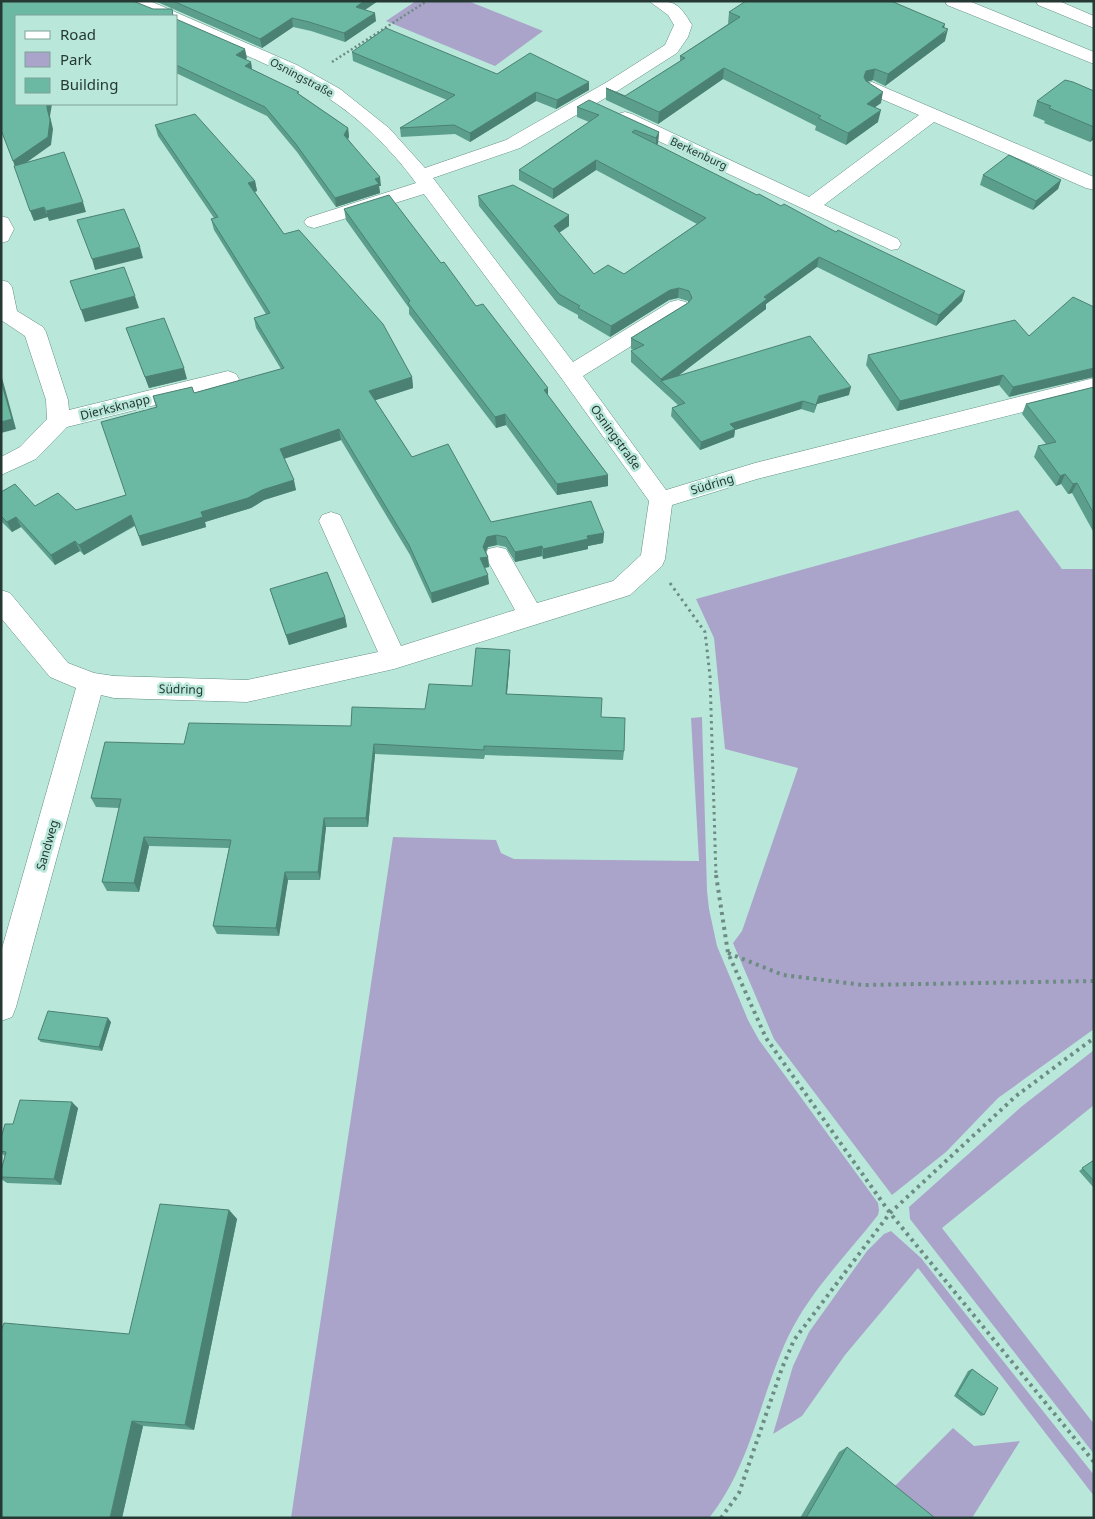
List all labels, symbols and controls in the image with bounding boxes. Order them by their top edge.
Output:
legend [15,15,178,105]
text: Road [60,24,96,44]
text: Park [60,49,92,69]
street label: Osningstraße [268,54,336,100]
text: Building [60,74,118,94]
street label: Berkenburg [668,133,730,173]
street label: Dierksknapp [78,390,152,424]
street label: Osningstraße [587,401,645,473]
street label: Südring [688,469,736,499]
street label: Südring [159,680,203,698]
street label: Sandweg [32,818,62,872]

